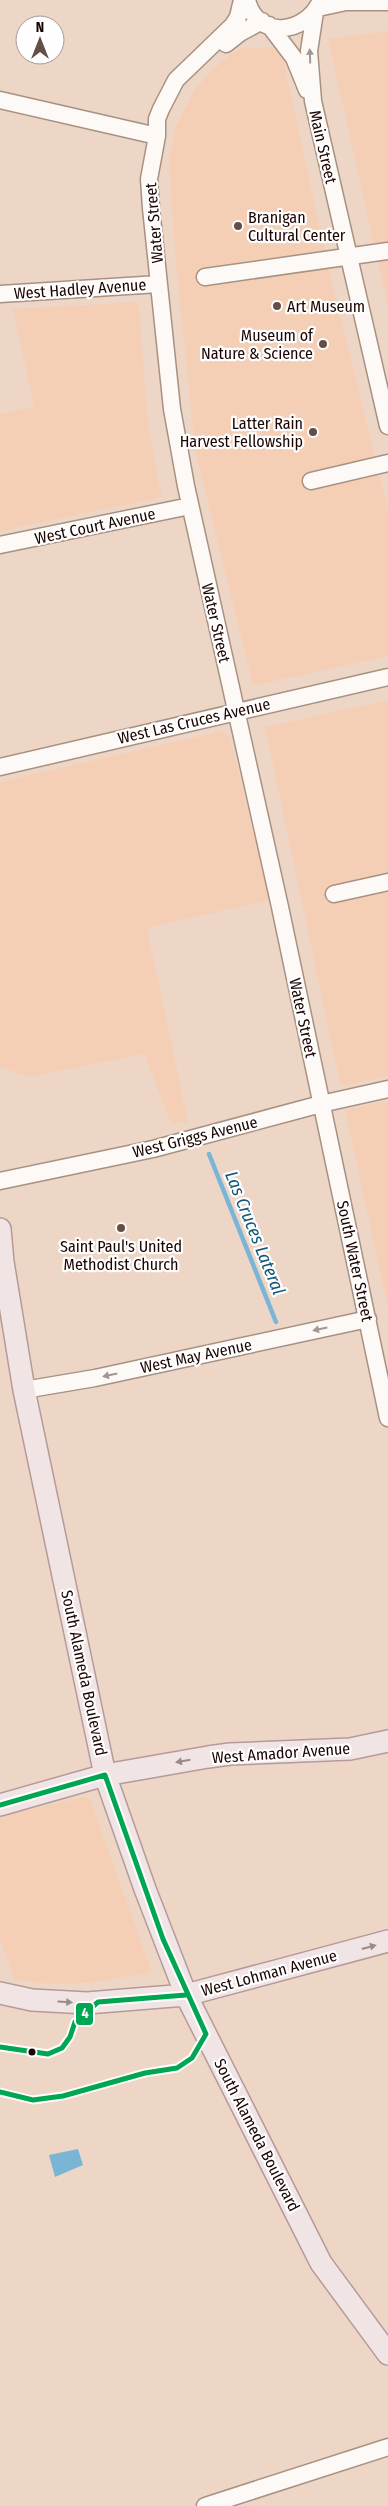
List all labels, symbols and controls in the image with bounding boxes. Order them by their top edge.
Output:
north arrow [15,15,65,65]
text: N [36,19,44,36]
one-way arrow [306,48,314,64]
street label: Main Street [305,108,341,186]
street label: Water Street [141,181,167,264]
place label: Branigan Cultural Center [248,208,346,245]
marker: Branigan Cultural Center [232,220,244,232]
street label: West Hadley Avenue [13,275,147,303]
place label: Art Museum [287,297,365,316]
marker: Art Museum [271,300,283,312]
place label: Museum of Nature & Science [201,326,314,363]
marker: Museum of Nature & Science [317,338,329,350]
place label: Latter Rain Harvest Fellowship [180,414,303,451]
marker: Latter Rain Harvest Fellowship [307,426,319,438]
street label: West Court Avenue [33,504,157,548]
street label: Water Street [198,581,235,665]
street label: West Las Cruces Avenue [116,694,272,748]
street label: Water Street [285,976,321,1060]
street label: West Griggs Avenue [131,1112,259,1162]
water label: Las Cruces Lateral [220,1168,290,1298]
street label: South Water Street [333,1199,377,1324]
marker: Saint Paul's United Methodist Church [115,1222,127,1234]
place label: Saint Paul's United Methodist Church [60,1237,182,1274]
one-way arrow [311,1326,327,1334]
street label: West May Avenue [139,1335,254,1377]
one-way arrow [102,1371,117,1379]
street label: South Alameda Boulevard [57,1588,111,1758]
street label: West Amador Avenue [211,1739,351,1767]
one-way arrow [175,1758,191,1766]
one-way arrow [361,1942,376,1950]
street label: West Lohman Avenue [199,1946,339,2000]
one-way arrow [57,1998,73,2006]
line badge: 4 [75,2002,94,2026]
text: 4 [81,2005,89,2022]
unlabelled marker [27,2047,37,2057]
street label: South Alameda Boulevard [210,2055,304,2215]

